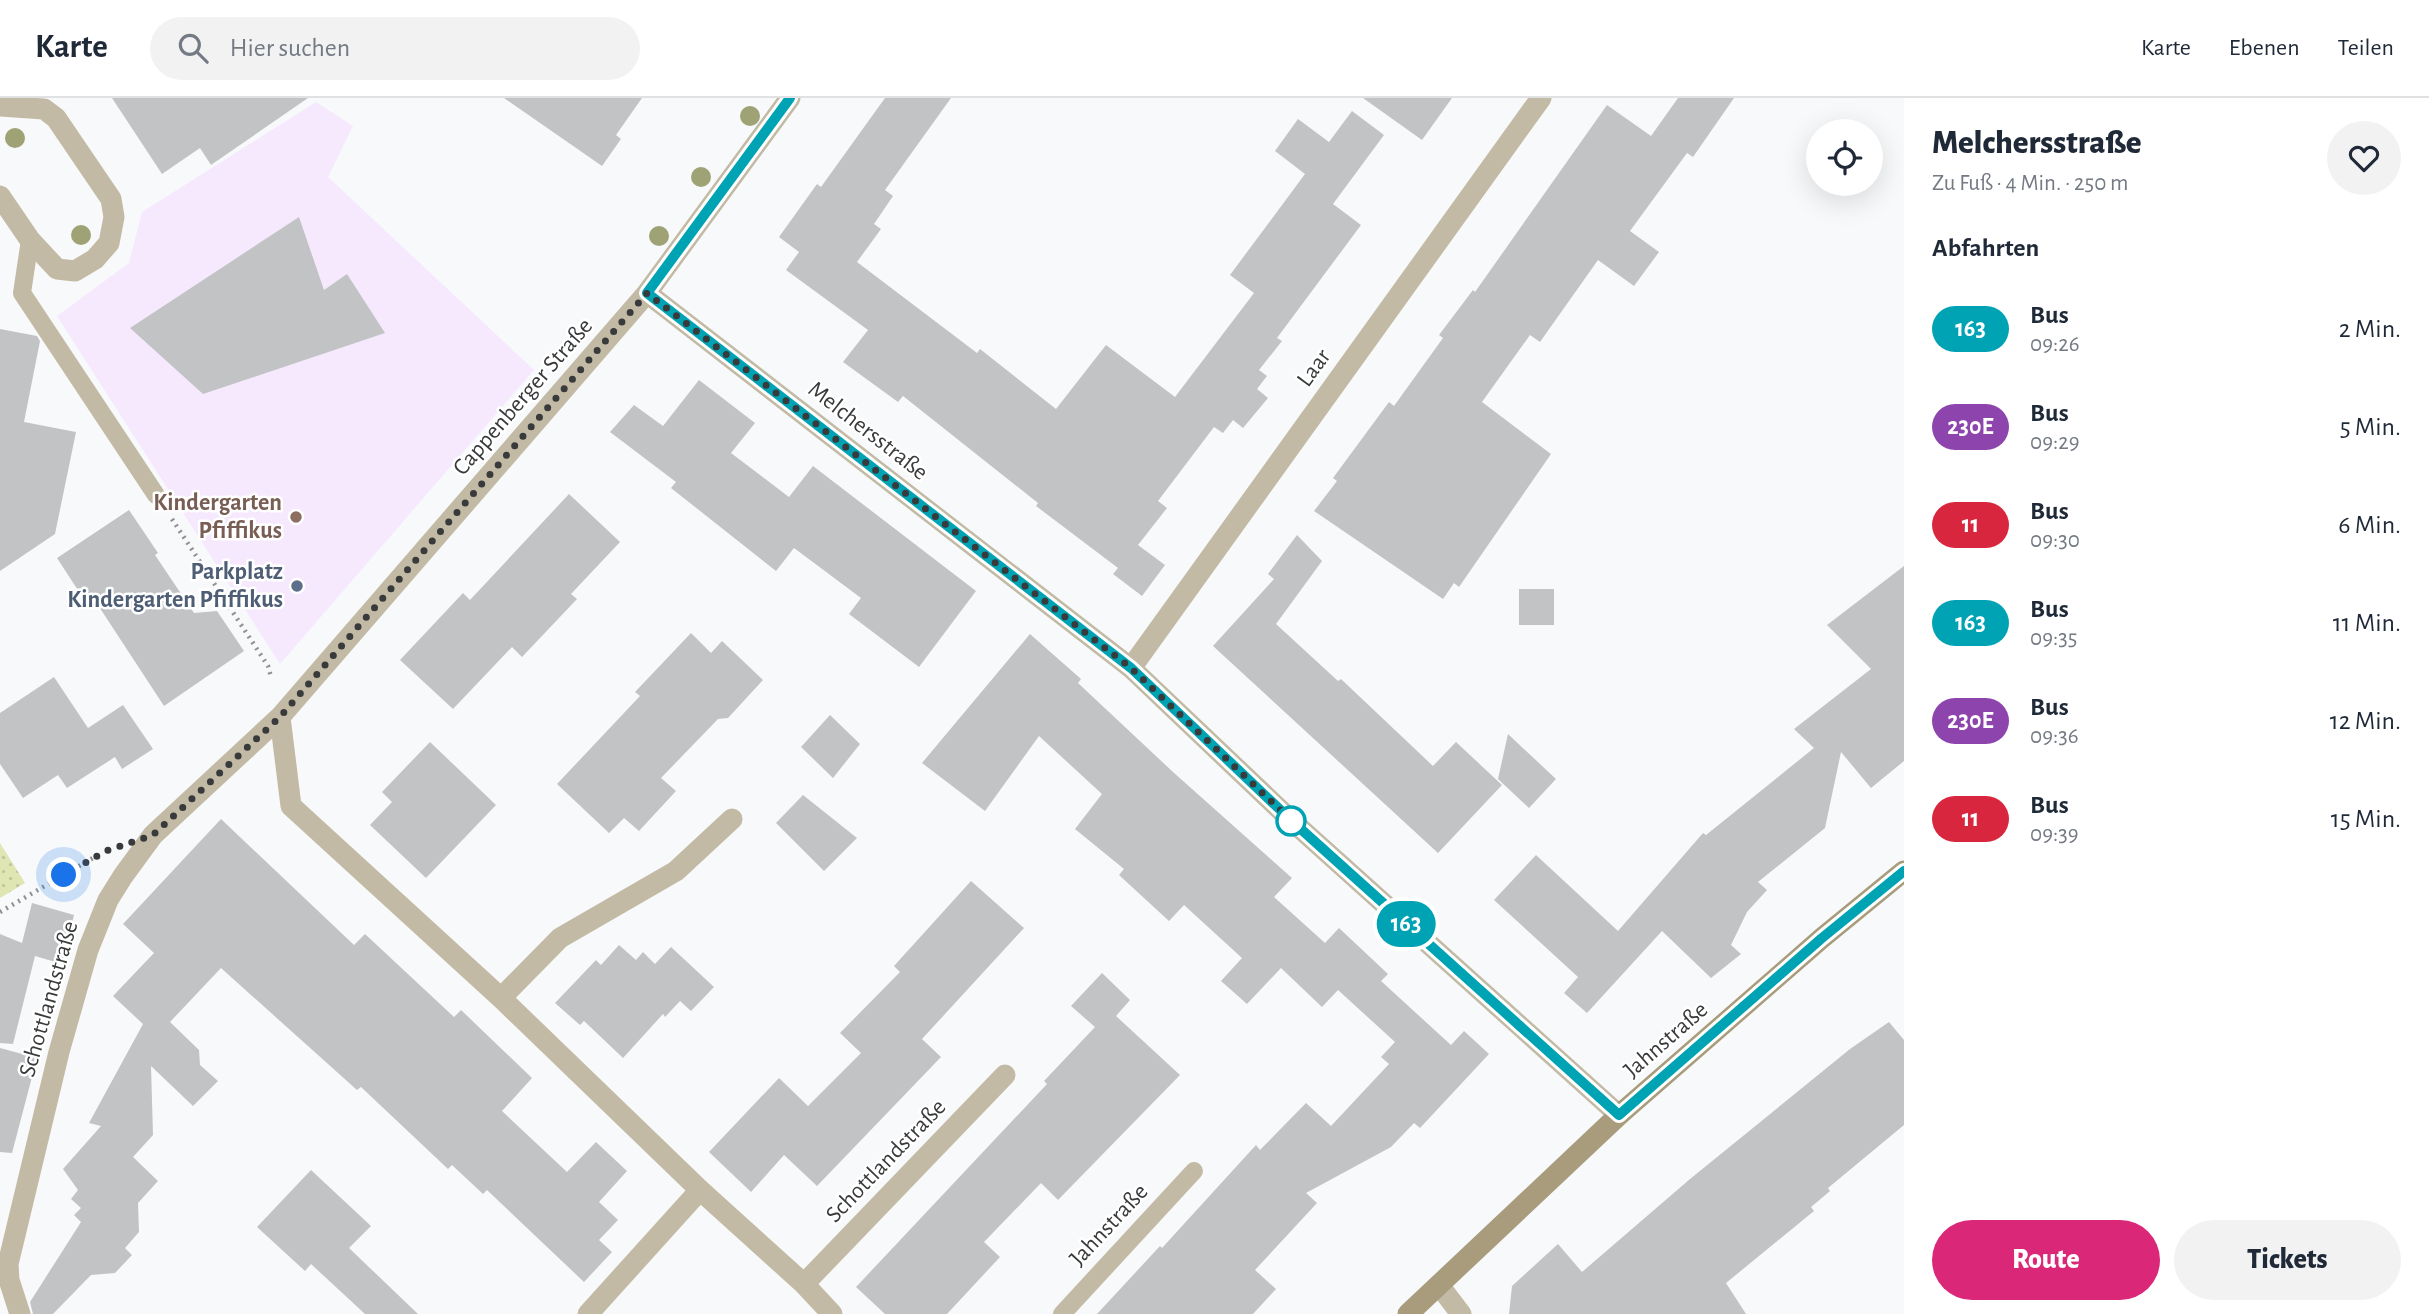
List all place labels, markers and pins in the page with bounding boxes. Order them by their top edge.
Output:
place label: Kindergarten Pfiffikus [153,491,282,543]
marker: Kindergarten Pfiffikus [288,509,304,525]
place label: Parkplatz Kindergarten Pfiffikus [67,560,283,612]
marker: Parkplatz Kindergarten Pfiffikus [289,578,305,594]
unlabelled marker [1276,806,1306,836]

